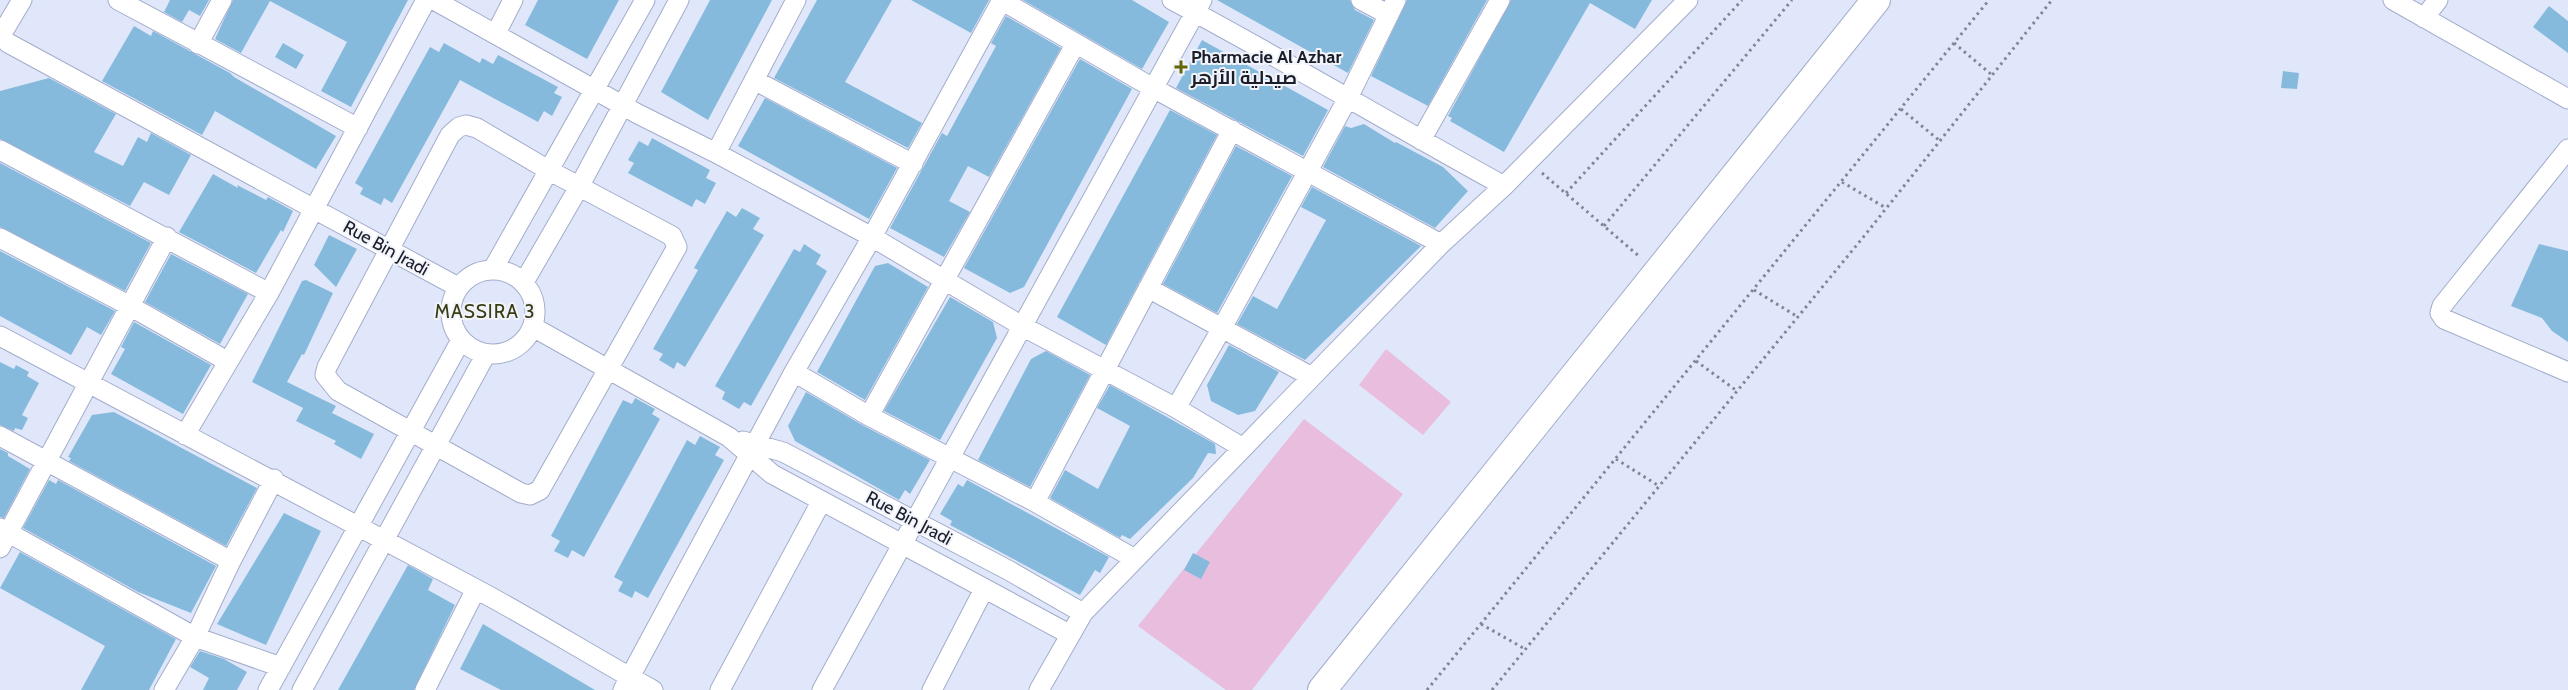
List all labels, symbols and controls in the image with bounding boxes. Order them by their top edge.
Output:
place label: Pharmacie Al Azhar صيدلية الأزهر [1190,46,1341,89]
marker: Pharmacie Al Azhar صيدلية الأزهر [1175,61,1187,73]
street label: Rue Bin Jradi [339,216,433,280]
district label: MASSIRA 3 [435,300,535,323]
street label: Rue Bin Jradi [862,486,956,550]

